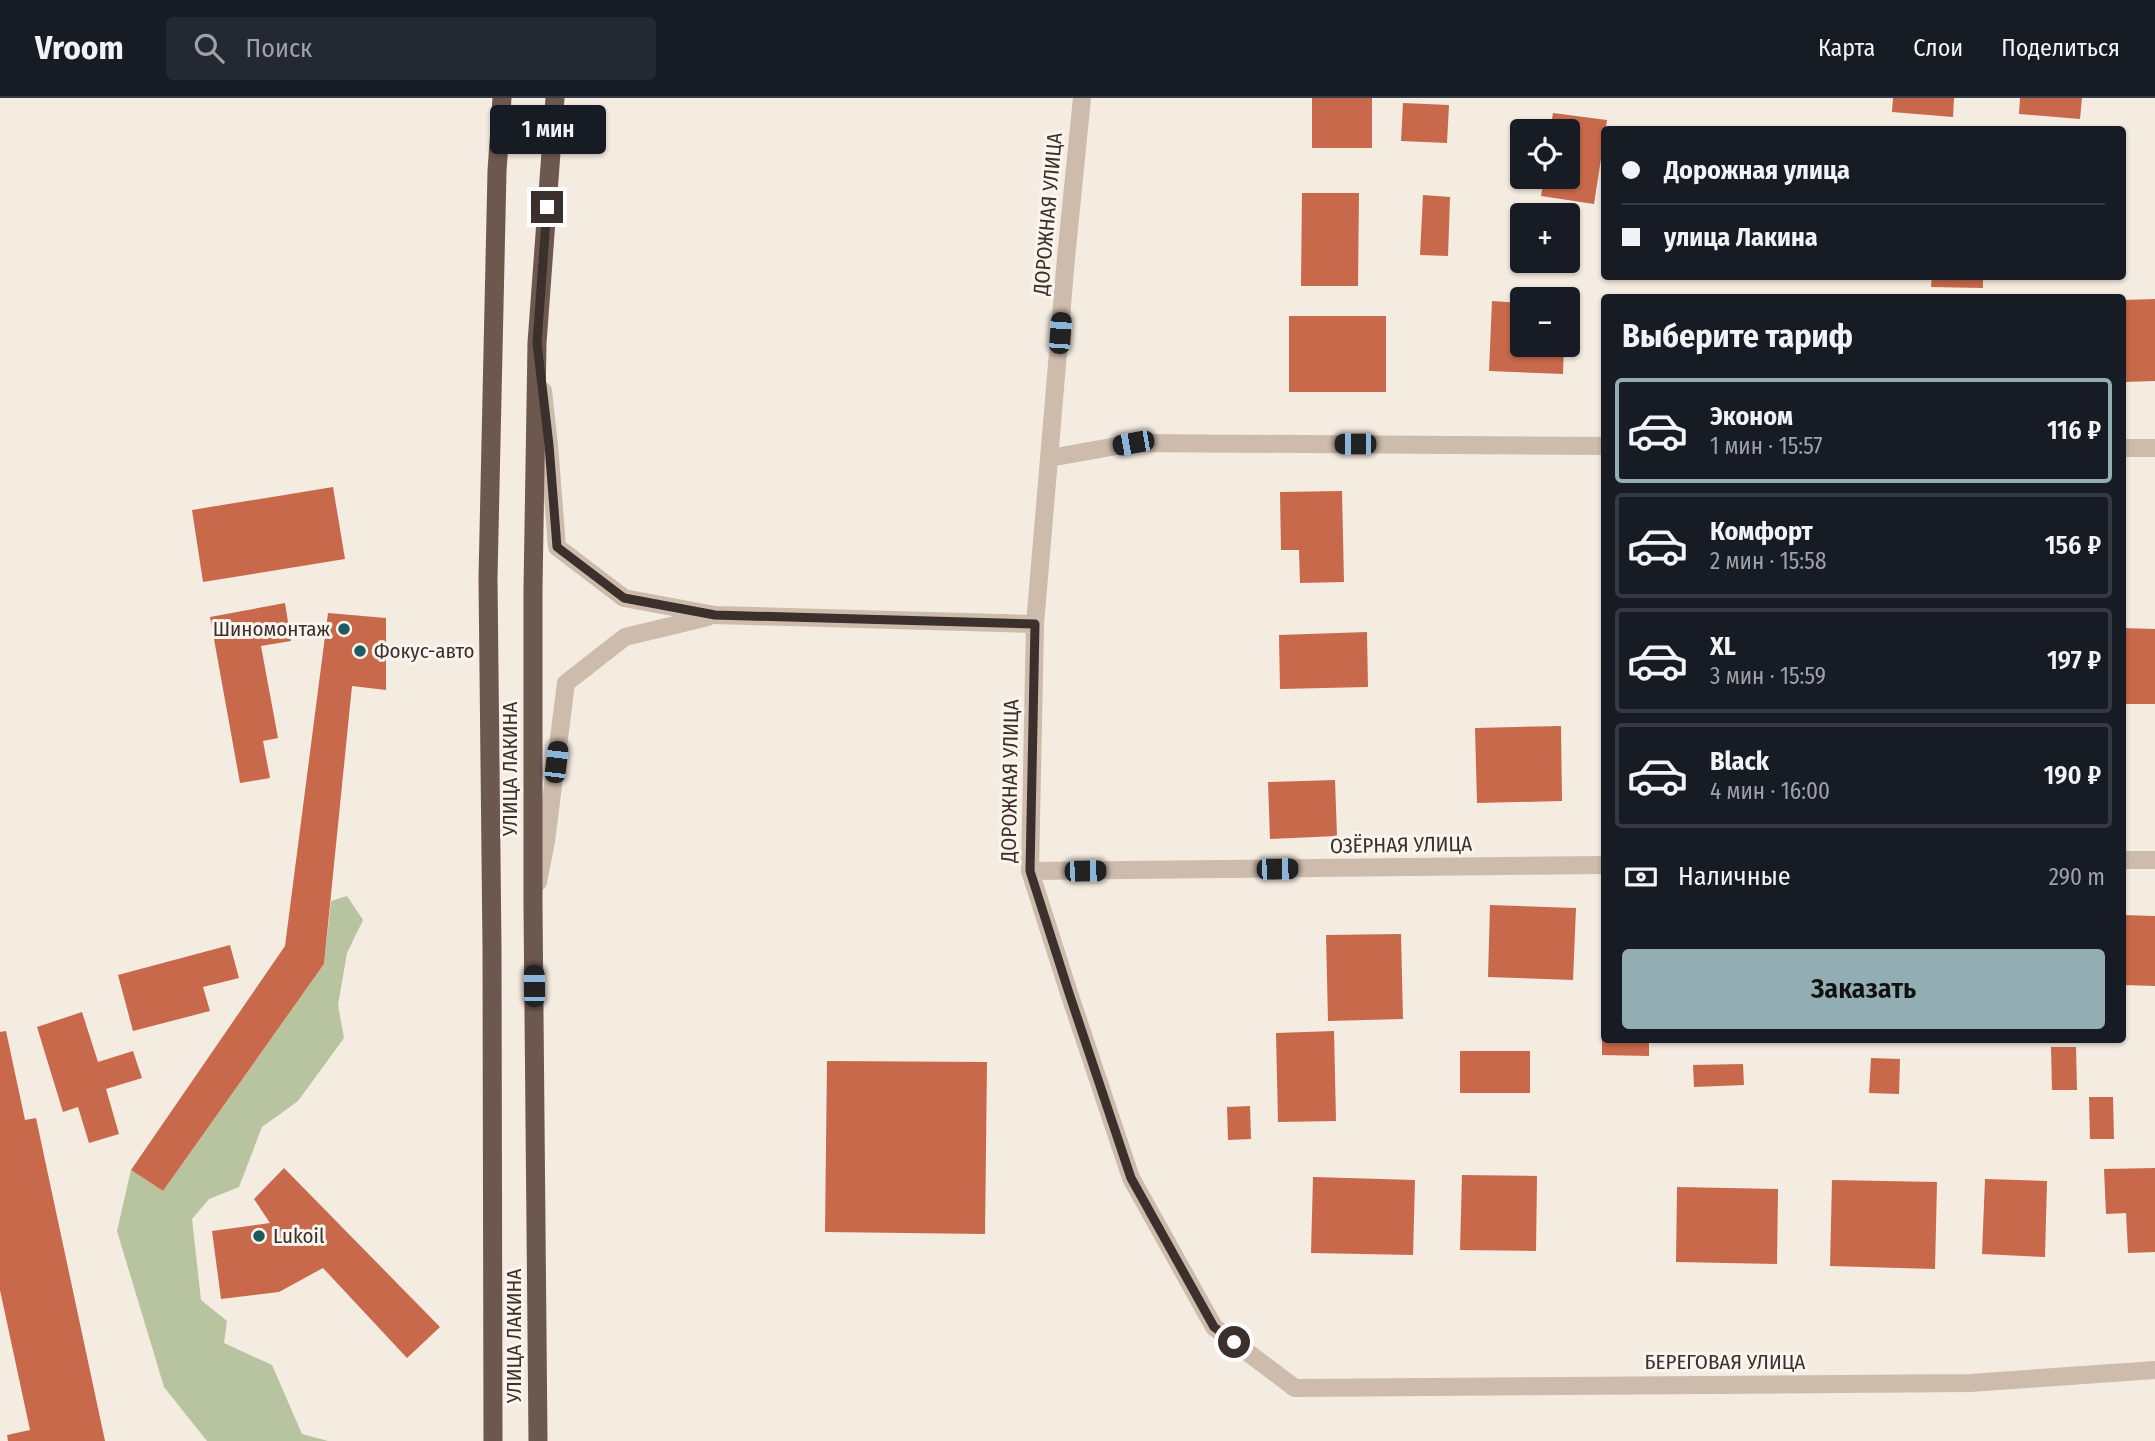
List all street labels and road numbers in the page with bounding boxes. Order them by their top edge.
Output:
street label: ДОРОЖНАЯ УЛИЦА [1028,132,1068,297]
street label: ДОРОЖНАЯ УЛИЦА [996,699,1024,864]
street label: УЛИЦА ЛАКИНА [497,702,523,837]
street label: ОЗЁРНАЯ УЛИЦА [1330,831,1472,859]
street label: УЛИЦА ЛАКИНА [501,1269,527,1404]
street label: БЕРЕГОВАЯ УЛИЦА [1645,1349,1805,1375]

